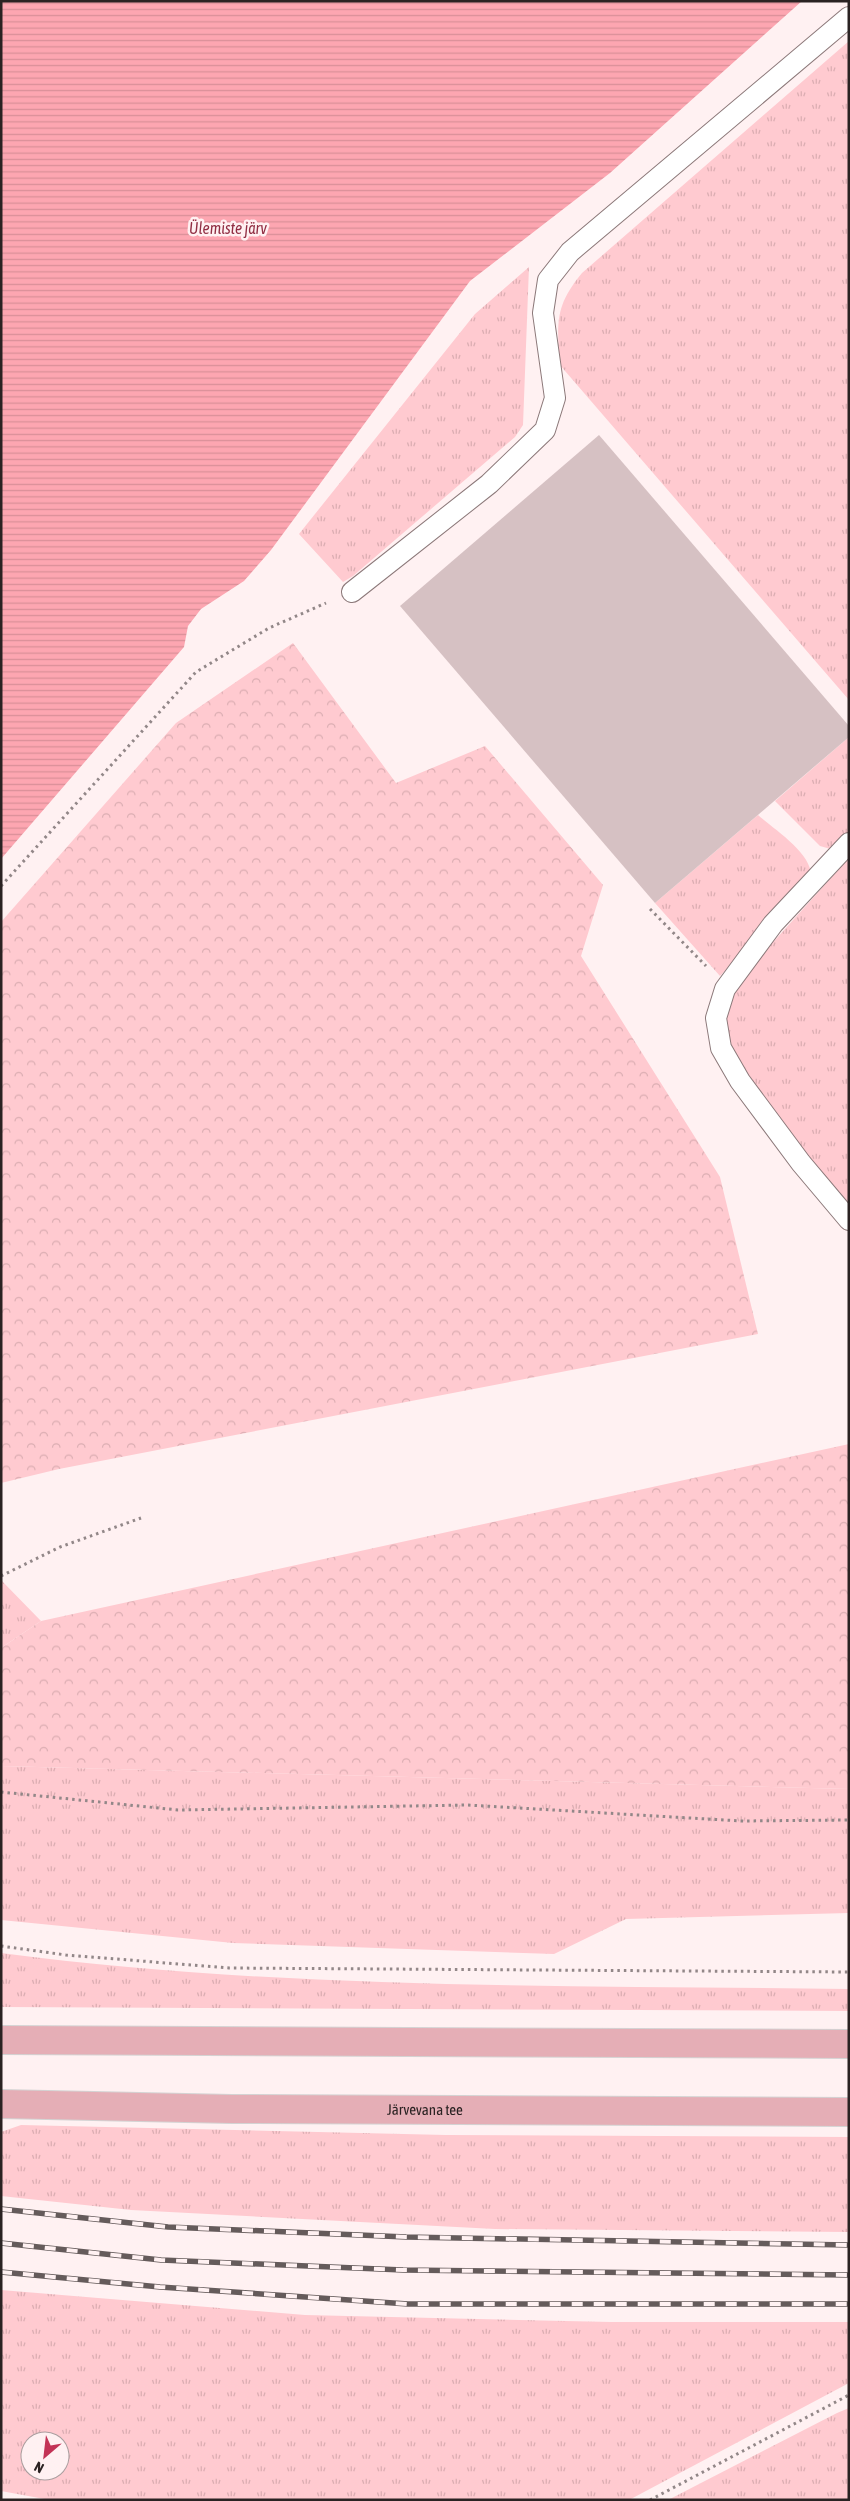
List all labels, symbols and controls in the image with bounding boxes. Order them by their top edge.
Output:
water label: Ülemiste järv [189,219,267,238]
street label: Järvevana tee [387,2101,463,2118]
north arrow [20,2431,70,2481]
text: N [31,2458,46,2476]

